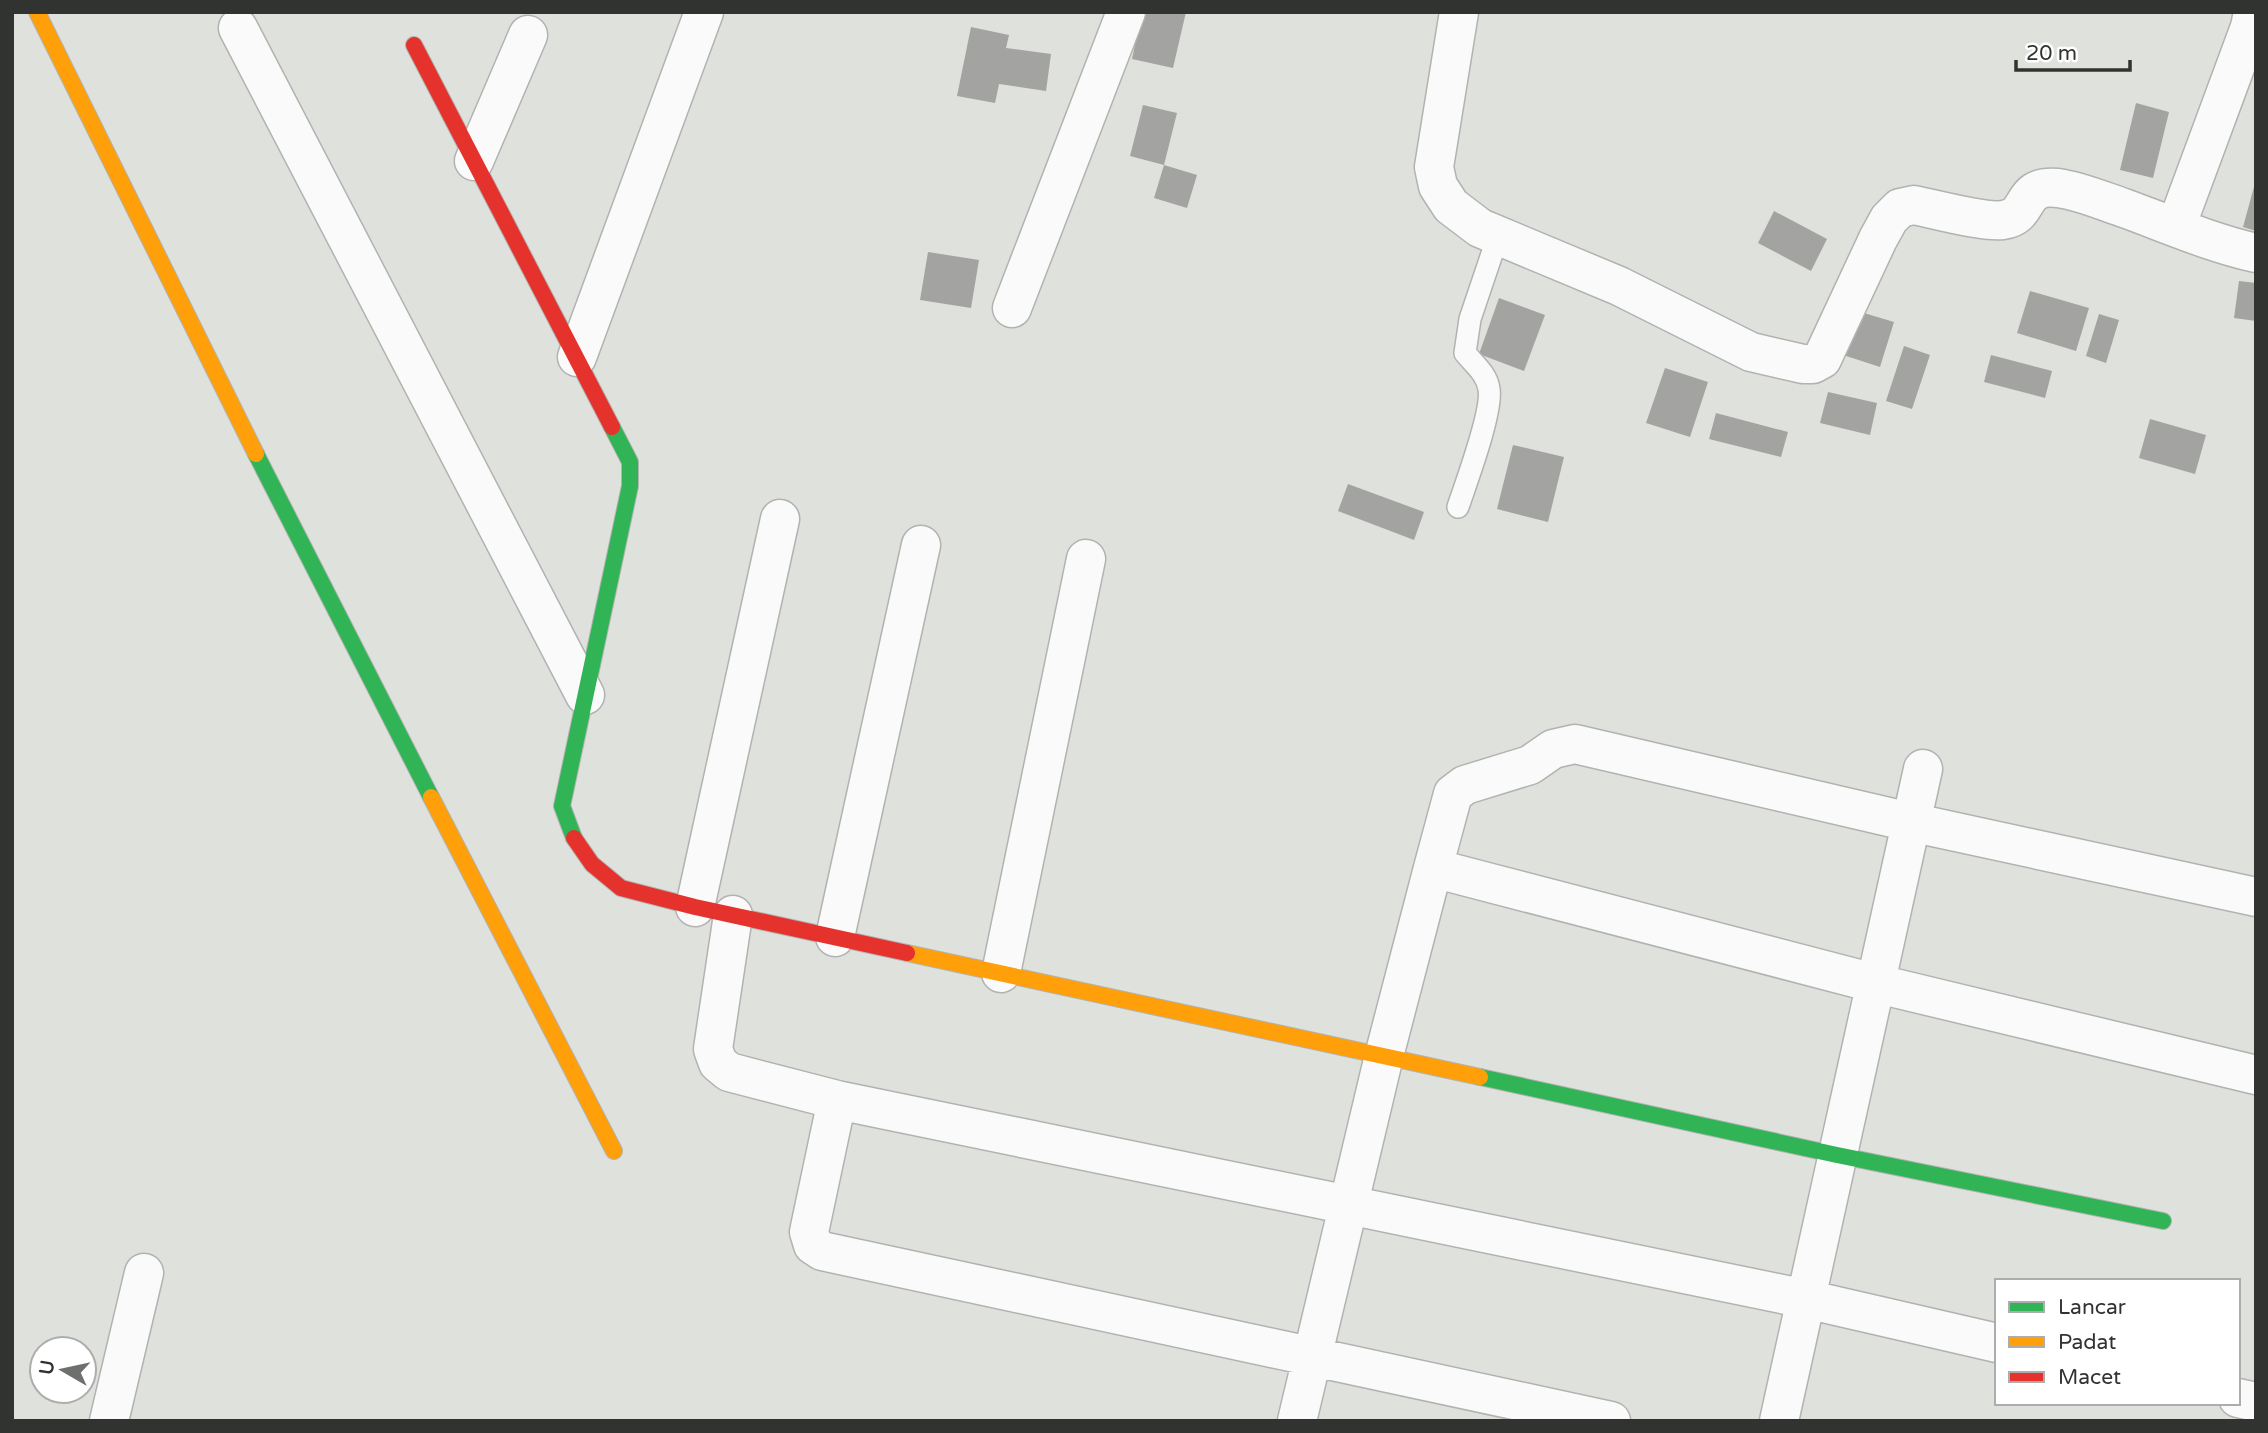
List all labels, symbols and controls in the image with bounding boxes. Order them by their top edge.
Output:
scale bar [2016,28,2130,72]
text: 20 m [2026,41,2077,66]
legend [1995,1279,2240,1405]
text: Lancar [2058,1295,2126,1320]
text: Padat [2058,1330,2116,1355]
north arrow [28,1335,98,1405]
text: U [35,1359,59,1376]
text: Macet [2058,1365,2121,1390]

